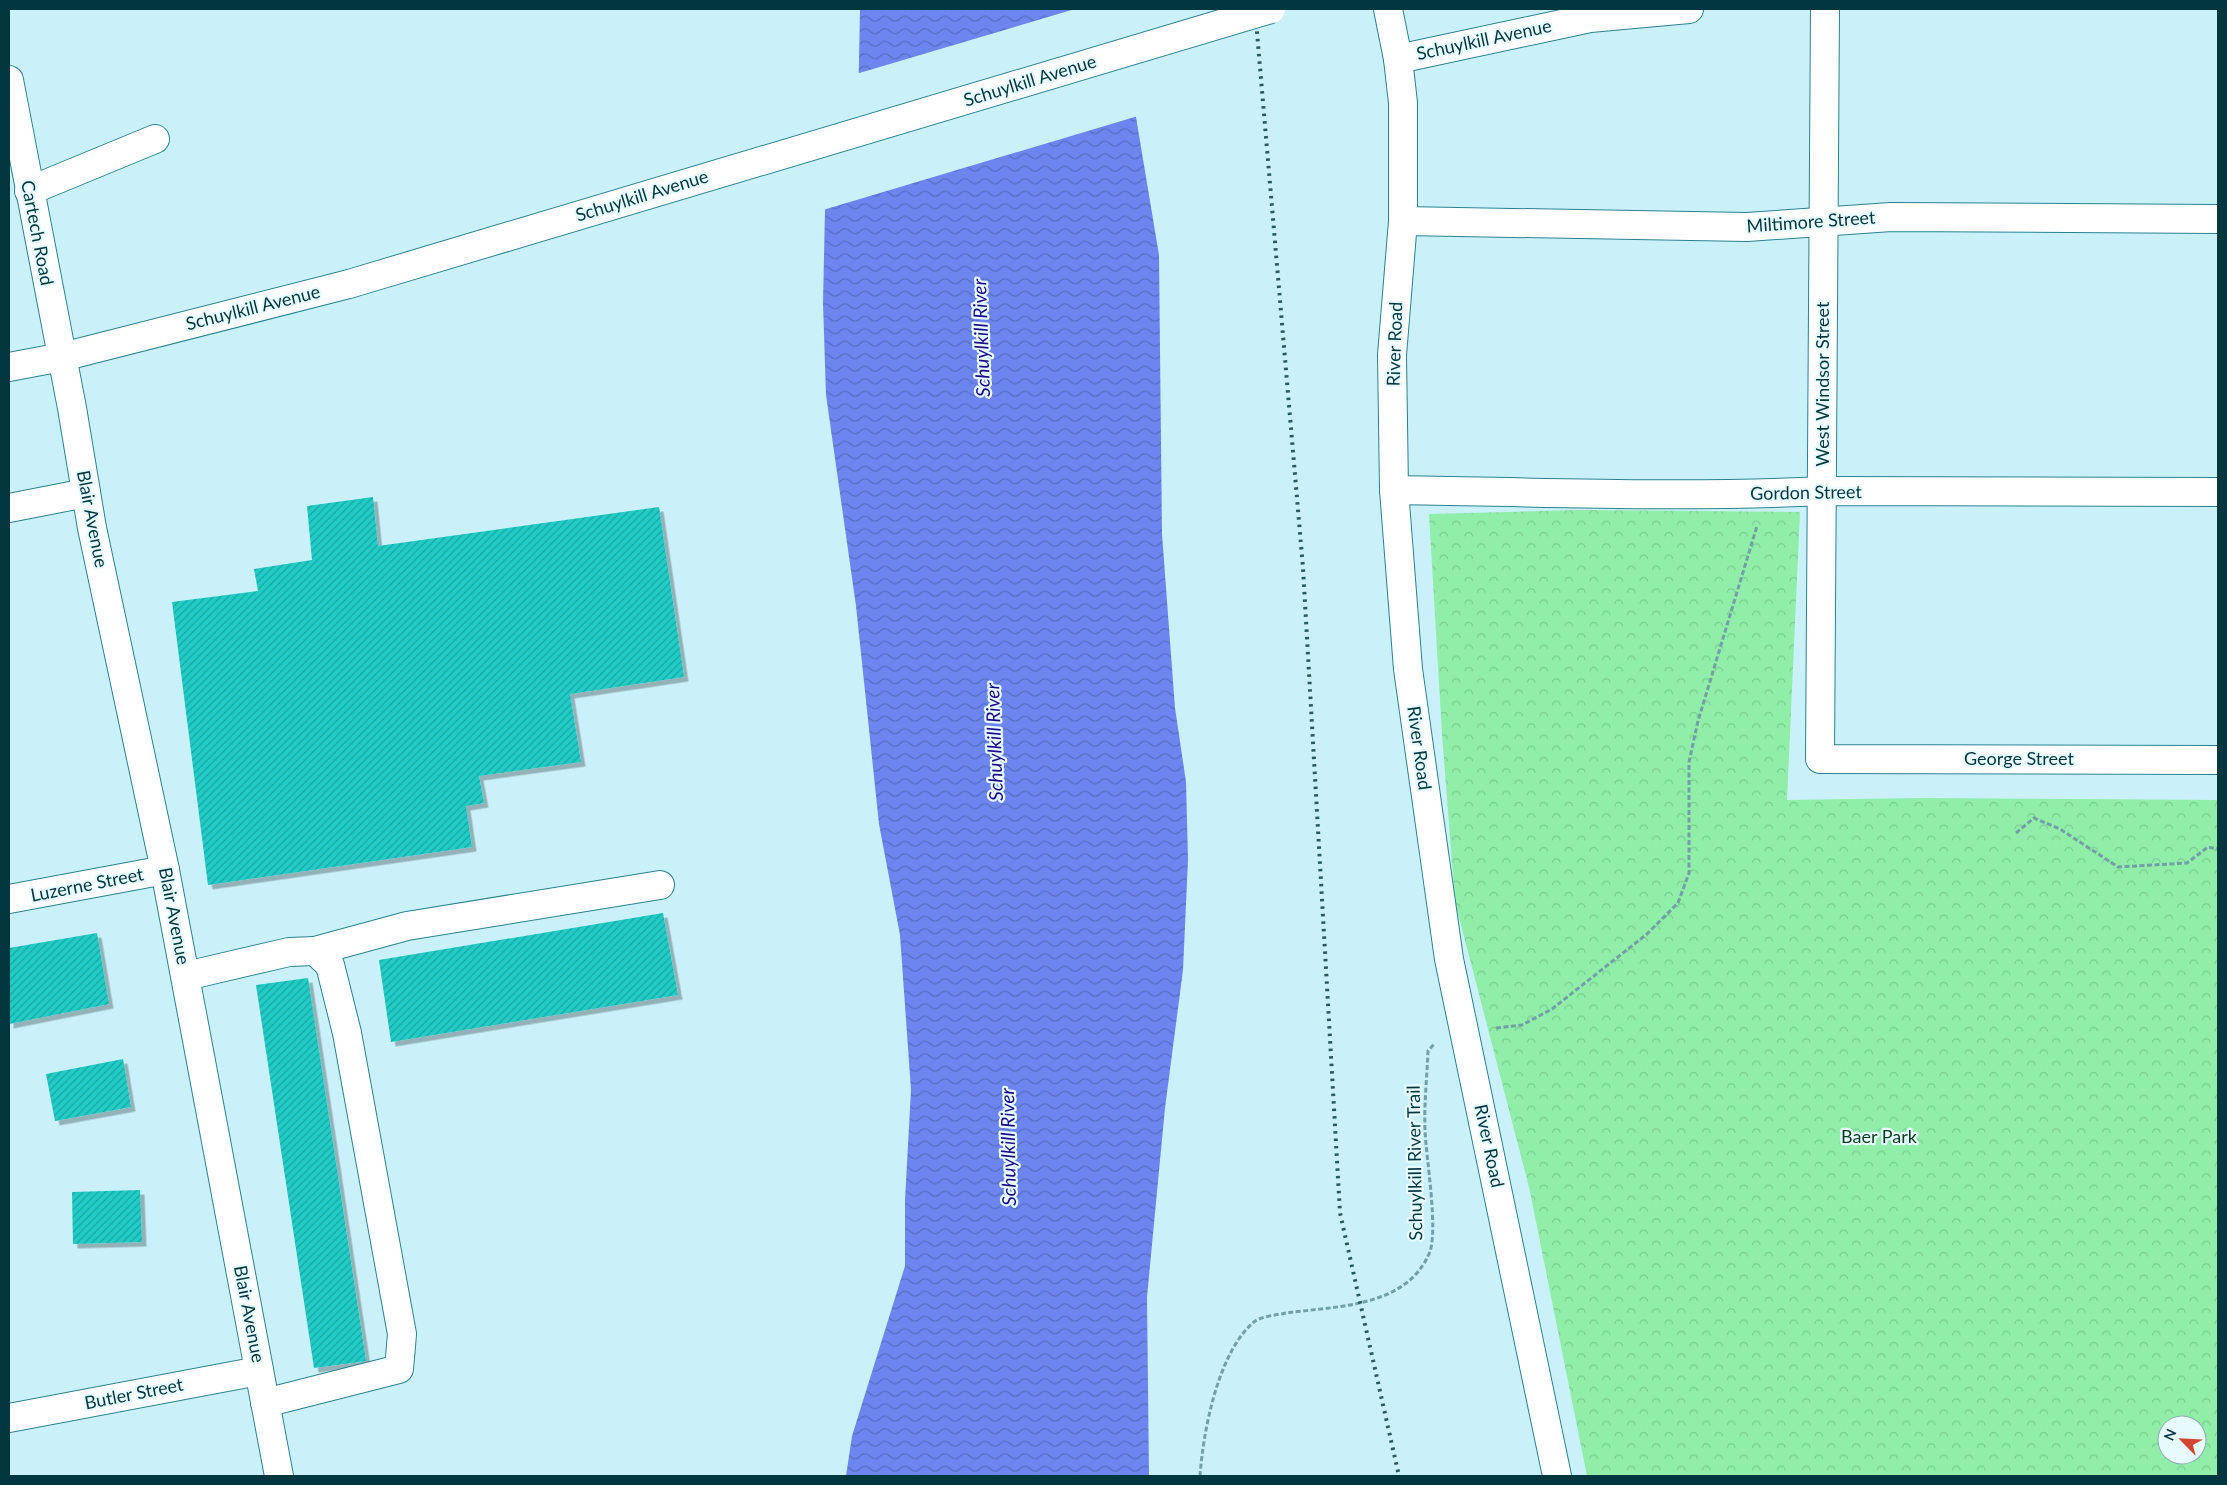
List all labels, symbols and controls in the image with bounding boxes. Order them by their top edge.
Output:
street label: Schuylkill Avenue [1414,14,1553,64]
street label: Schuylkill Avenue [961,49,1099,111]
street label: Schuylkill Avenue [573,164,711,226]
street label: Cartech Road [17,178,59,287]
street label: Miltimore Street [1746,205,1877,236]
water label: Schuylkill River [967,278,994,397]
street label: Schuylkill Avenue [183,280,322,334]
street label: River Road [1382,301,1406,387]
street label: West Windsor Street [1811,301,1833,466]
street label: Blair Avenue [73,468,113,569]
street label: Gordon Street [1750,480,1863,504]
water label: Schuylkill River [980,682,1007,801]
street label: River Road [1403,704,1437,791]
street label: George Street [1964,747,2074,769]
street label: Luzerne Street [29,862,146,906]
street label: Blair Avenue [155,865,195,966]
street label: Schuylkill River Trail [1402,1085,1426,1241]
water label: Schuylkill River [995,1087,1020,1206]
street label: River Road [1470,1102,1510,1190]
park label: Baer Park [1841,1125,1918,1147]
street label: Blair Avenue [230,1263,270,1364]
street label: Butler Street [83,1373,185,1413]
north arrow [2157,1415,2207,1465]
text: N [2160,1426,2180,1443]

